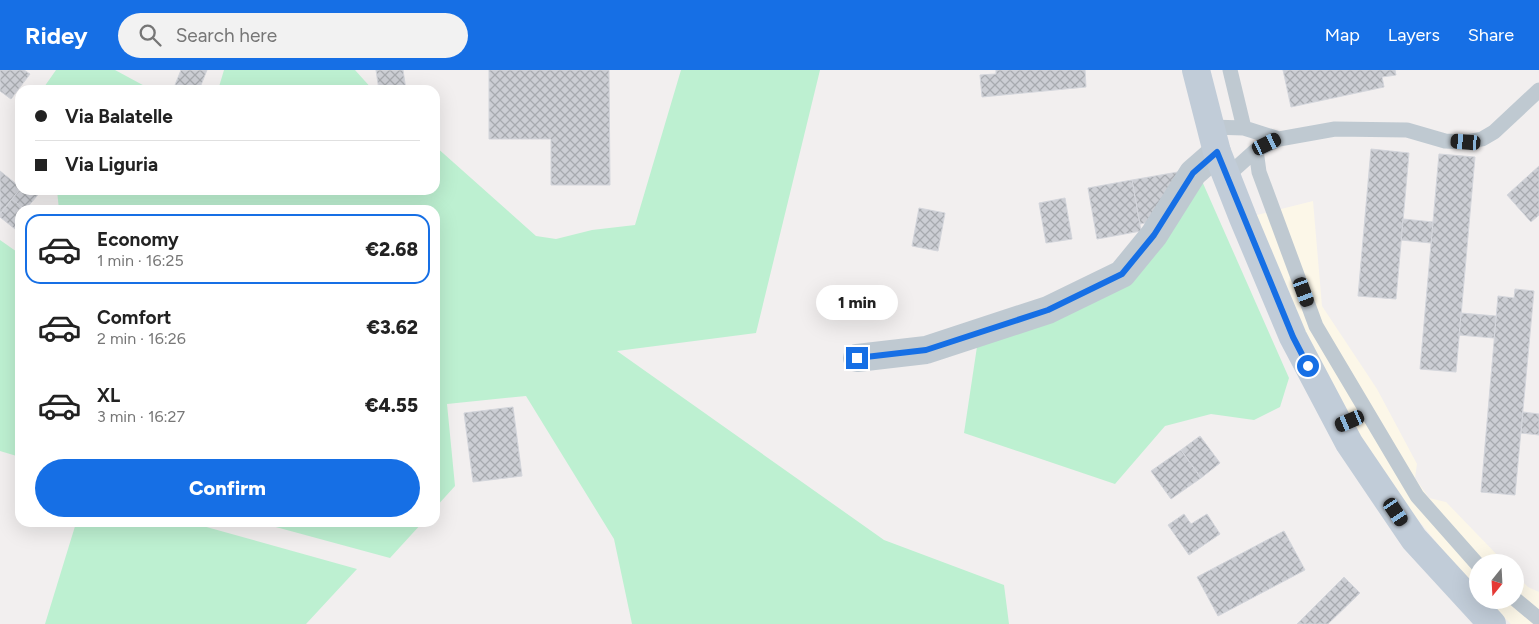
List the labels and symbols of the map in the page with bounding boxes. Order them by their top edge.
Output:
car [1250,131,1283,157]
car [1450,133,1481,151]
car [1291,275,1316,309]
callout: 1 min [816,286,898,320]
route end [846,347,868,369]
route start [1297,355,1319,377]
car [1333,408,1366,434]
car [1381,495,1410,529]
north arrow [1469,554,1524,609]

